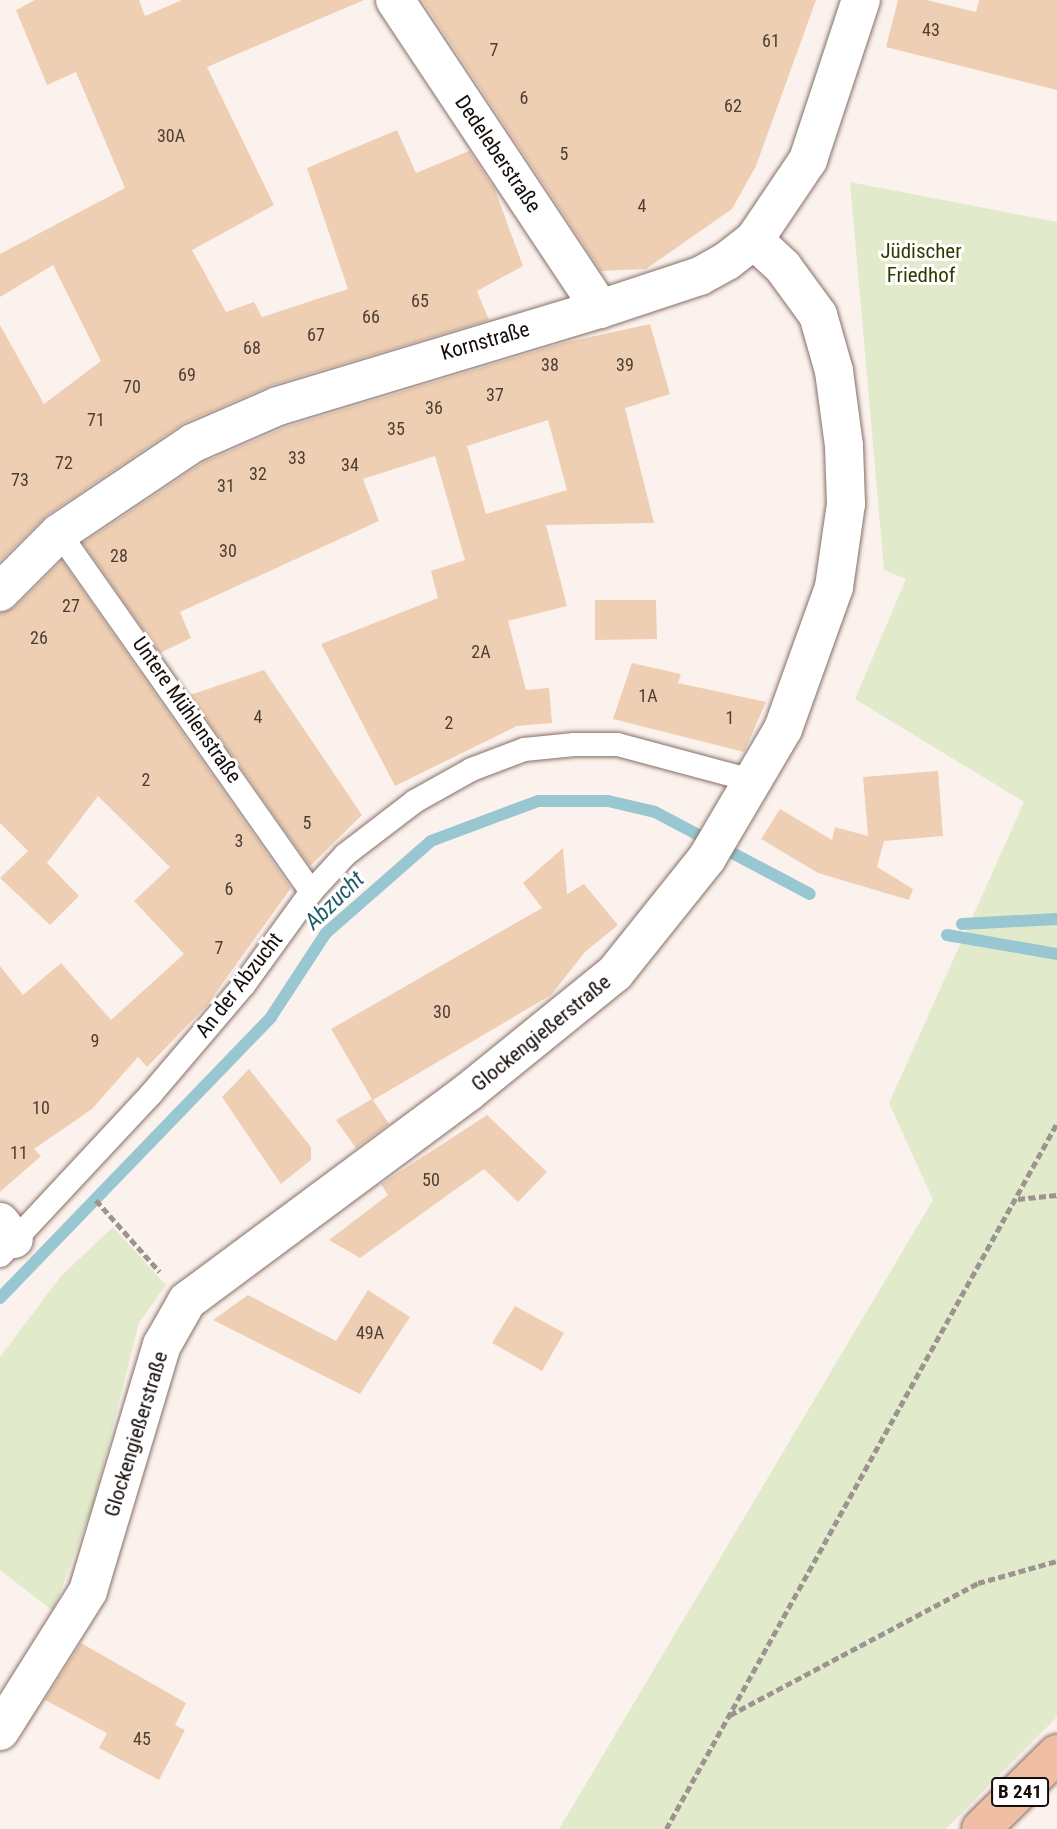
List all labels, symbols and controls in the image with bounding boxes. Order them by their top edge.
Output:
house number: 43 [922,19,940,41]
house number: 61 [762,30,780,52]
house number: 7 [490,39,498,61]
house number: 6 [520,87,528,109]
street label: Dedeleberstraße [450,91,546,217]
house number: 62 [724,95,742,117]
house number: 30A [157,125,185,147]
house number: 5 [560,143,568,165]
house number: 4 [638,195,646,217]
park label: Jüdischer Friedhof [880,238,962,288]
house number: 65 [411,290,429,312]
house number: 66 [362,306,380,328]
street label: Kornstraße [438,316,532,366]
house number: 67 [307,324,325,346]
house number: 68 [243,337,261,359]
house number: 38 [541,354,559,376]
house number: 39 [616,354,634,376]
house number: 69 [178,364,196,386]
house number: 70 [123,376,141,398]
house number: 37 [486,384,504,406]
house number: 36 [425,397,443,419]
house number: 71 [87,409,105,431]
house number: 35 [387,418,405,440]
house number: 33 [288,447,306,469]
house number: 72 [55,452,73,474]
house number: 34 [341,454,359,476]
house number: 32 [249,463,267,485]
house number: 73 [11,469,29,491]
house number: 31 [217,475,235,497]
house number: 30 [219,540,237,562]
house number: 28 [110,545,128,567]
house number: 27 [62,595,80,617]
house number: 26 [30,627,48,649]
street label: Untere Mühlenstraße [127,632,247,788]
house number: 2A [471,641,491,663]
house number: 1A [638,685,658,707]
house number: 4 [254,706,262,728]
house number: 1 [726,707,734,729]
house number: 2 [445,712,453,734]
house number: 2 [142,769,150,791]
house number: 5 [303,812,311,834]
house number: 3 [235,830,243,852]
water label: Abzucht [300,866,370,936]
house number: 6 [225,878,233,900]
street label: An der Abzucht [190,927,288,1043]
house number: 7 [215,937,223,959]
street label: Glockengießerstraße [466,969,616,1097]
house number: 30 [433,1001,451,1023]
house number: 9 [91,1030,99,1052]
house number: 10 [32,1097,50,1119]
house number: 11 [10,1142,28,1164]
house number: 50 [422,1169,440,1191]
house number: 49A [356,1322,384,1344]
street label: Glockengießerstraße [99,1348,173,1520]
house number: 45 [133,1728,151,1750]
road number: B 241 [990,1776,1050,1808]

